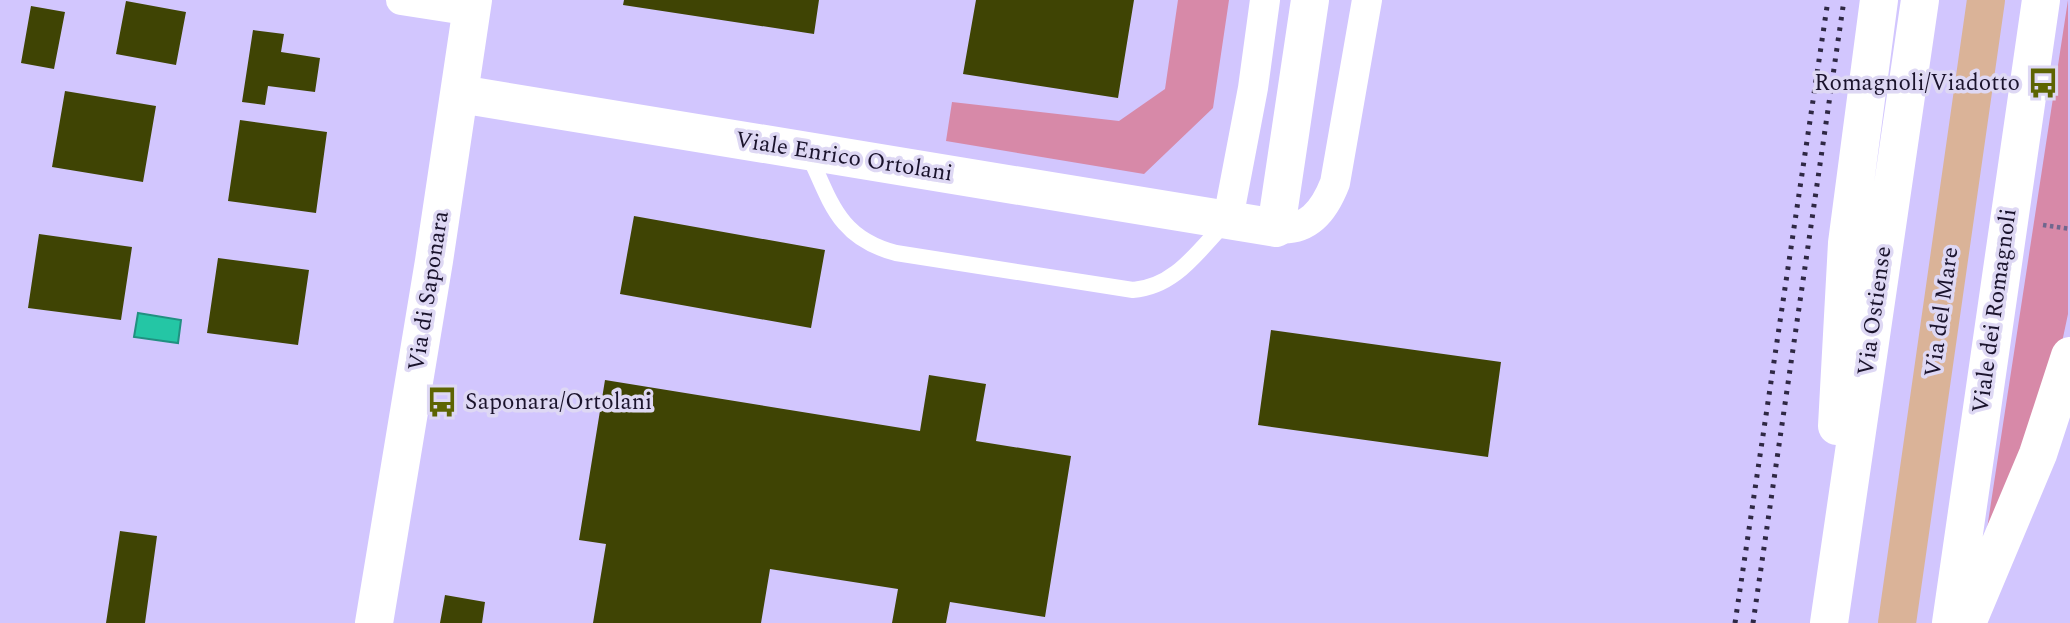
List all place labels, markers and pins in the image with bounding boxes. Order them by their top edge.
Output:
place label: Romagnoli/Viadotto [1814,66,2020,101]
bus stop icon: Romagnoli/Viadotto [2026,66,2060,100]
bus stop icon: Saponara/Ortolani [425,385,459,419]
place label: Saponara/Ortolani [465,385,652,420]

